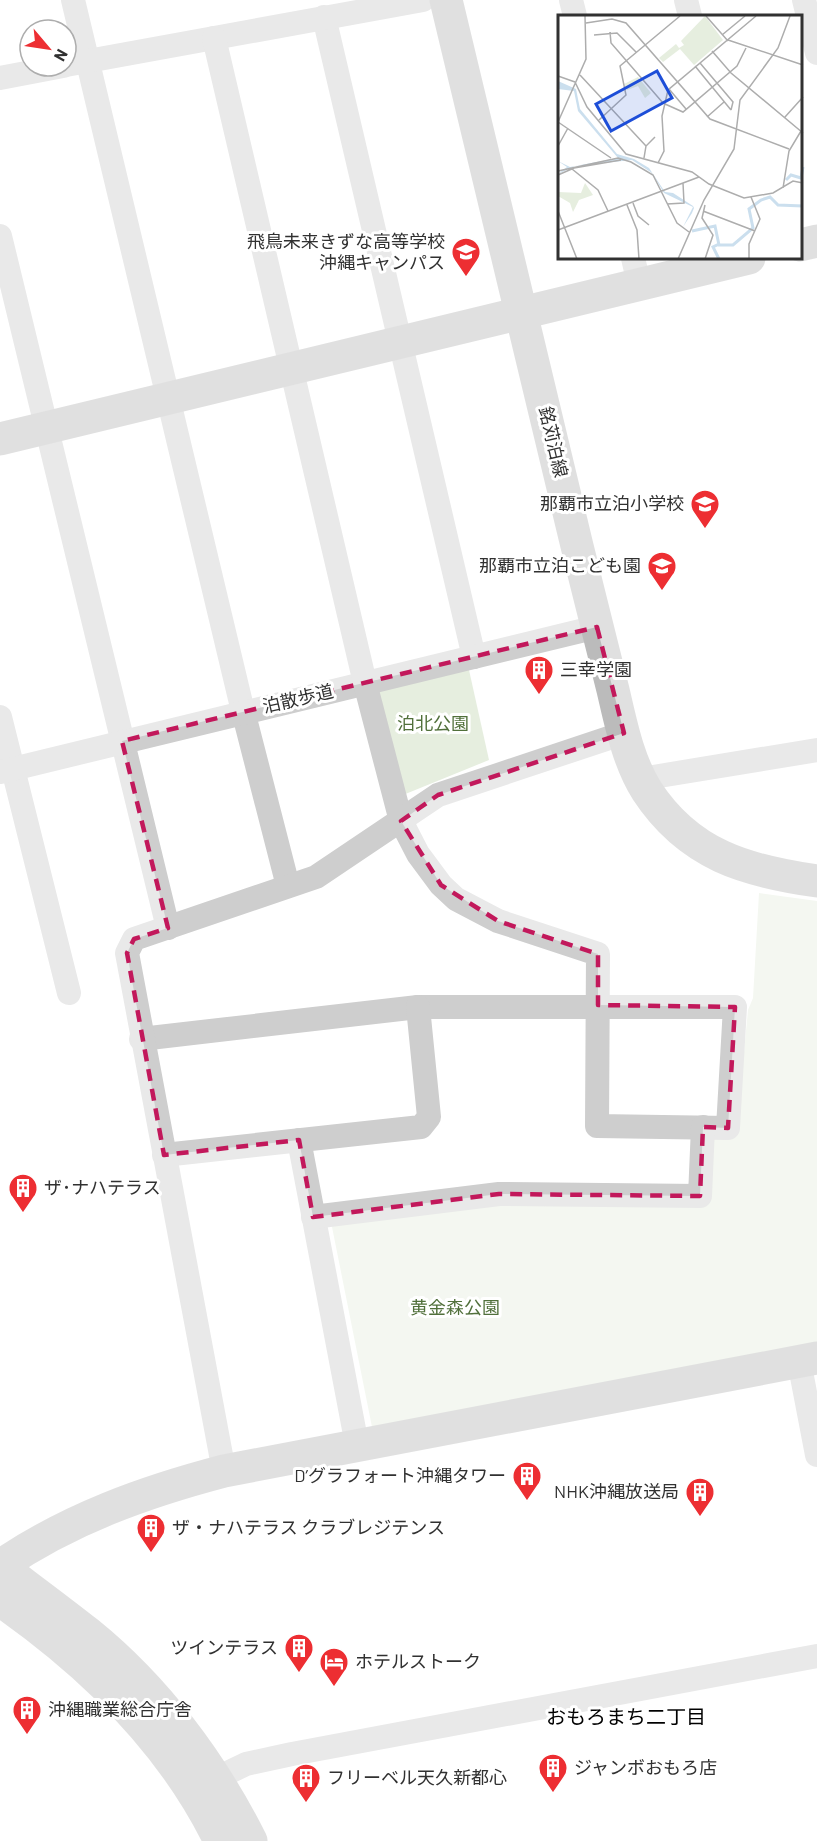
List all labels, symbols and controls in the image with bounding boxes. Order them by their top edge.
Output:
inset map [558,15,802,260]
north arrow [18,18,78,78]
text: N [51,46,72,65]
place label: 飛鳥未来きずな高等学校 沖縄キャンパス [247,230,445,273]
school or university icon: 飛鳥未来きずな高等学校 沖縄キャンパス [450,236,482,278]
street label: 銘苅泊線 [535,404,573,479]
school or university icon: 那覇市立泊小学校 [689,488,721,530]
place label: 那覇市立泊小学校 [540,492,684,514]
school or university icon: 那覇市立泊こども園 [646,550,678,592]
place label: 那覇市立泊こども園 [479,554,641,576]
building icon: 三幸学園 [523,654,555,696]
place label: 三幸学園 [560,658,632,680]
street label: 泊散歩道 [260,679,335,717]
park label: 泊北公園 [397,712,469,734]
building icon: ザ･ナハテラス [7,1172,39,1214]
place label: ザ･ナハテラス [44,1176,161,1198]
park label: 黄金森公園 [410,1296,500,1318]
building icon: D’グラフォート沖縄タワー [511,1460,543,1502]
place label: D’グラフォート沖縄タワー [294,1464,506,1486]
building icon: NHK沖縄放送局 [684,1476,716,1518]
place label: NHK沖縄放送局 [554,1480,679,1502]
building icon: ザ・ナハテラス クラブレジテンス [135,1512,167,1554]
place label: ザ・ナハテラス クラブレジテンス [172,1516,445,1538]
building icon: ツインテラス [283,1632,315,1674]
place label: ツインテラス [170,1636,278,1658]
hotel icon: ホテルストーク [318,1646,350,1688]
place label: ホテルストーク [355,1650,481,1672]
building icon: 沖縄職業総合庁舎 [11,1694,43,1736]
place label: 沖縄職業総合庁舎 [48,1698,192,1720]
district label: おもろまち二丁目 [546,1704,706,1728]
building icon: ジャンボおもろ店 [537,1752,569,1794]
place label: ジャンボおもろ店 [574,1756,717,1778]
building icon: フリーベル天久新都心 [290,1762,322,1804]
place label: フリーベル天久新都心 [327,1766,507,1788]

